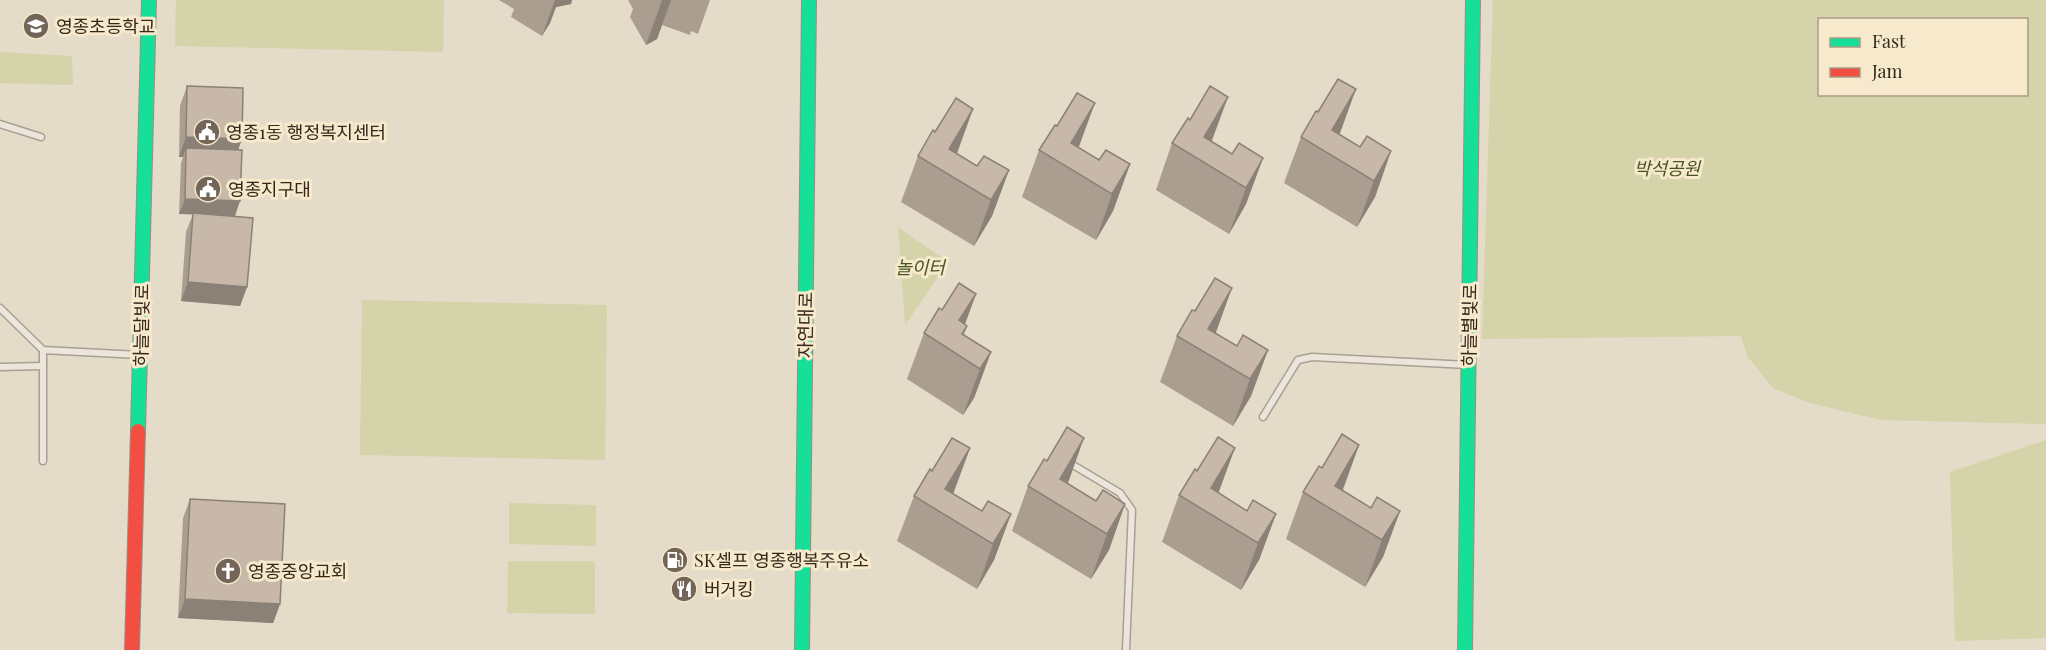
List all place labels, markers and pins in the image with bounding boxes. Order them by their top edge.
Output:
school or university icon: 영종초등학교 [21,11,51,41]
place label: 영종초등학교 [56,14,155,38]
public building icon: 영종1동 행정복지센터 [192,117,222,147]
place label: 영종1동 행정복지센터 [226,120,386,144]
public building icon: 영종지구대 [193,174,223,204]
place label: 영종지구대 [228,177,311,201]
fuel station icon: SK셀프 영종행복주유소 [660,545,690,575]
place label: SK셀프 영종행복주유소 [694,548,869,572]
church icon: 영종중앙교회 [213,556,243,586]
place label: 영종중앙교회 [248,559,347,583]
restaurant icon: 버거킹 [669,574,699,604]
place label: 버거킹 [704,577,754,601]

